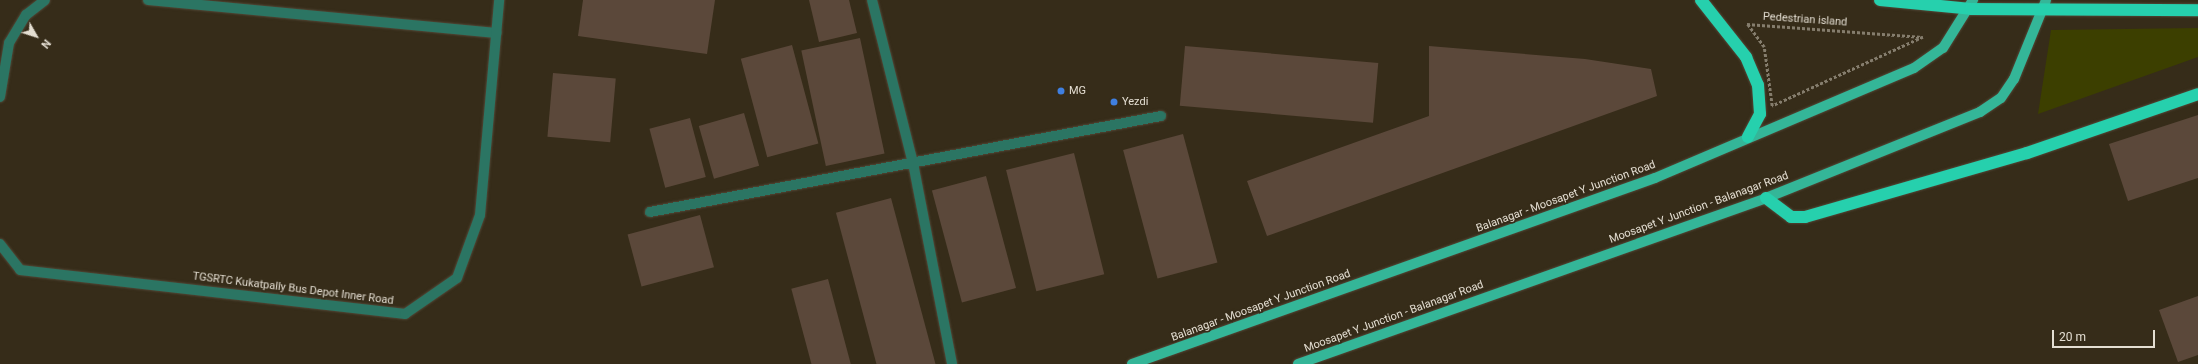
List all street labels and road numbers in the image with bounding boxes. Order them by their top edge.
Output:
street label: Pedestrian island [1762,10,1848,30]
street label: Balanagar - Moosapet Y Junction Road [1474,158,1658,236]
street label: Moosapet Y Junction - Balanagar Road [1607,169,1791,247]
street label: Balanagar - Moosapet Y Junction Road [1169,267,1353,345]
street label: TGSRTC Kukatpally Bus Depot Inner Road [192,270,394,308]
street label: Moosapet Y Junction - Balanagar Road [1302,278,1486,356]

